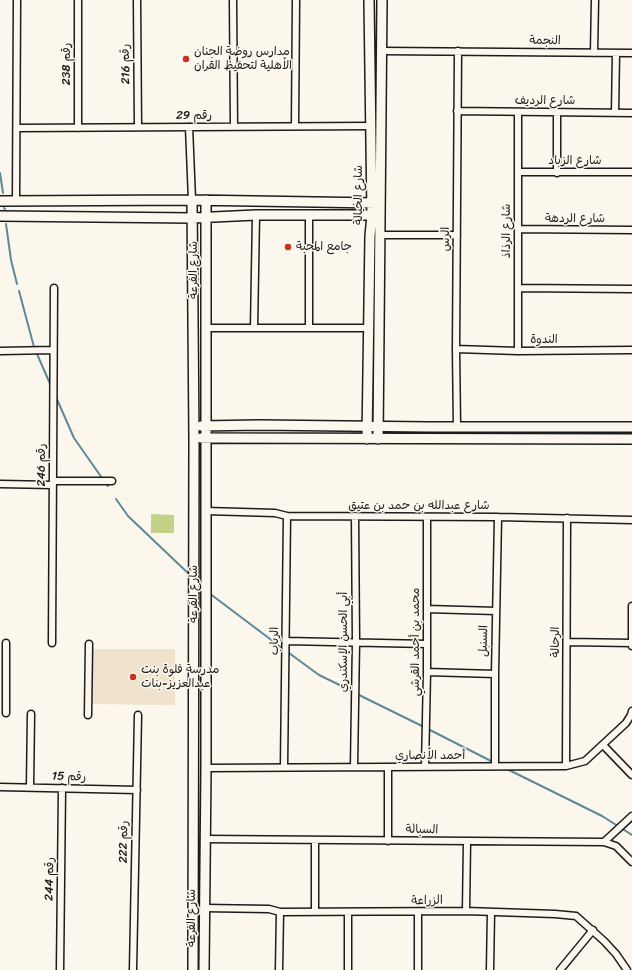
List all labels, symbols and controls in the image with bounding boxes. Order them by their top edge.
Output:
street label: النجمة [529,34,561,48]
street label: رقم 238 [60,43,74,85]
street label: رقم 216 [118,44,134,84]
place label: مدارس روضة الجنان الأهلية لتحفيظ القران [194,45,292,73]
marker: مدارس روضة الجنان الأهلية لتحفيظ القران [181,54,191,64]
street label: شارع الرديف [515,94,575,108]
street label: رقم 29 [176,109,212,123]
street label: شارع الزباد [548,154,602,168]
street label: شارع الخيالة [352,165,366,225]
street label: شارع الرذاذ [500,204,514,258]
street label: شارع الردهة [545,212,605,226]
street label: الرس [439,227,453,251]
place label: جامع المحبة [296,240,352,254]
street label: شارع الفرعة [187,241,201,299]
marker: جامع المحبة [283,242,293,252]
street label: الندوة [530,333,558,347]
street label: رقم 246 [35,443,49,487]
street label: شارع عبدالله بن حمد بن عتيق [348,499,490,513]
street label: شارع الفرعة [187,565,201,623]
street label: محمد بن أحمد القرشي [409,588,423,696]
street label: أبي الحسن الإسكندري [337,592,351,692]
street label: السنبل [477,625,491,657]
street label: الرحالة [549,626,563,658]
street label: الرباب [268,627,282,655]
place label: مدرسة فلوة بنت عبدالعزيز-بنات [141,663,219,691]
marker: مدرسة فلوة بنت عبدالعزيز-بنات [128,672,138,682]
street label: أحمد الأنصاري [395,749,465,763]
street label: رقم 15 [52,769,86,785]
street label: رقم 222 [116,821,132,863]
street label: السبالة [406,823,438,837]
street label: رقم 244 [42,857,58,901]
street label: شارع الفرعة [185,889,199,947]
street label: الزراعة [411,894,443,908]

